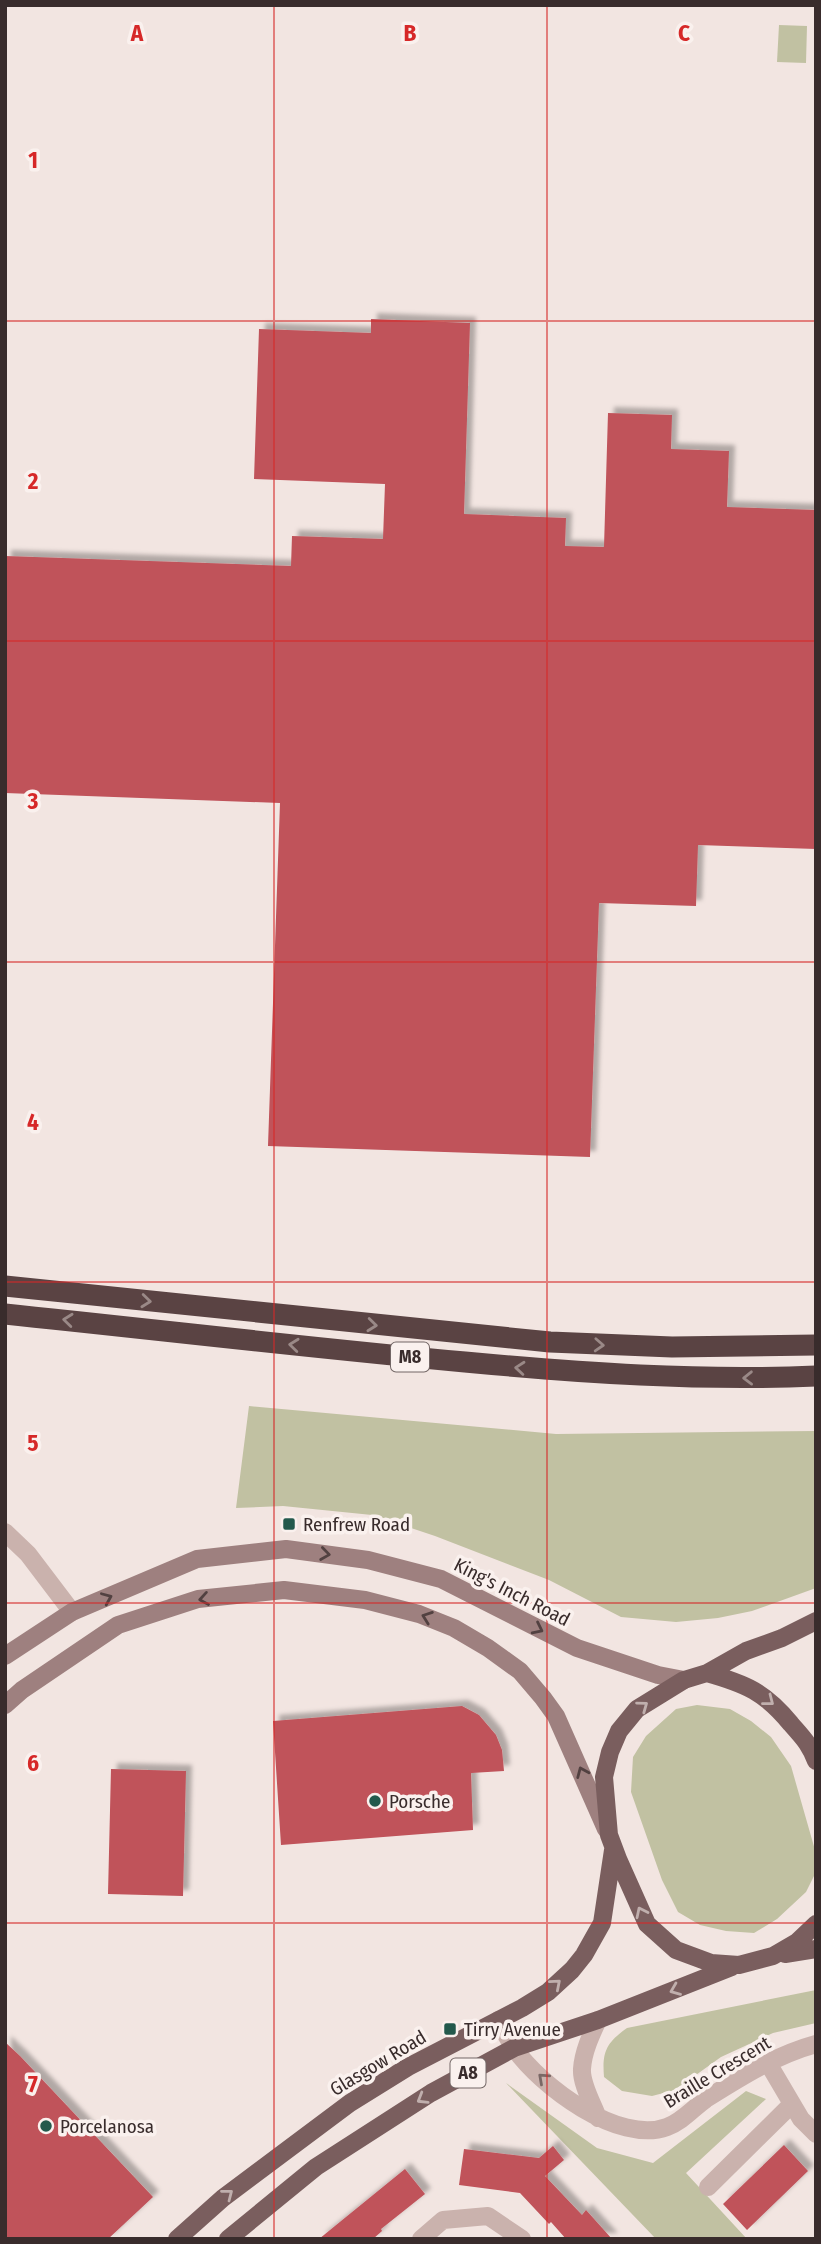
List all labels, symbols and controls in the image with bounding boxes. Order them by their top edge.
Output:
text: A [130,19,144,47]
text: B [404,19,417,47]
text: C [678,19,690,47]
text: 1 [28,146,38,174]
text: 2 [27,467,39,495]
text: 3 [27,787,39,815]
text: 4 [27,1108,39,1136]
one-way arrow [141,1293,152,1308]
one-way arrow [62,1313,74,1328]
one-way arrow [367,1317,378,1332]
one-way arrow [594,1337,605,1352]
one-way arrow [288,1338,300,1353]
road number: M8 [391,1342,429,1372]
one-way arrow [515,1361,526,1376]
one-way arrow [742,1370,752,1386]
text: 5 [27,1429,39,1457]
place label: Renfrew Road [303,1513,410,1536]
marker: Renfrew Road [281,1516,297,1532]
one-way arrow [319,1546,331,1561]
street label: King's Inch Road [450,1553,574,1631]
one-way arrow [198,1591,210,1606]
one-way arrow [100,1592,112,1606]
one-way arrow [422,1612,434,1626]
one-way arrow [531,1621,543,1635]
one-way arrow [761,1692,773,1705]
one-way arrow [635,1702,648,1715]
text: 6 [27,1749,39,1777]
one-way arrow [576,1767,590,1780]
place label: Porsche [389,1790,450,1813]
marker: Porsche [367,1793,383,1809]
one-way arrow [636,1907,650,1919]
one-way arrow [548,1980,561,1992]
one-way arrow [670,1981,682,1995]
place label: Tirry Avenue [464,2018,561,2041]
marker: Tirry Avenue [442,2021,458,2037]
street label: Glasgow Road [326,2025,430,2101]
street label: Braille Crescent [659,2031,775,2113]
road number: A8 [450,2059,486,2088]
text: 7 [28,2070,38,2098]
one-way arrow [538,2073,551,2086]
one-way arrow [416,2090,429,2103]
place label: Porcelanosa [60,2115,154,2138]
marker: Porcelanosa [38,2118,54,2134]
one-way arrow [221,2190,233,2203]

